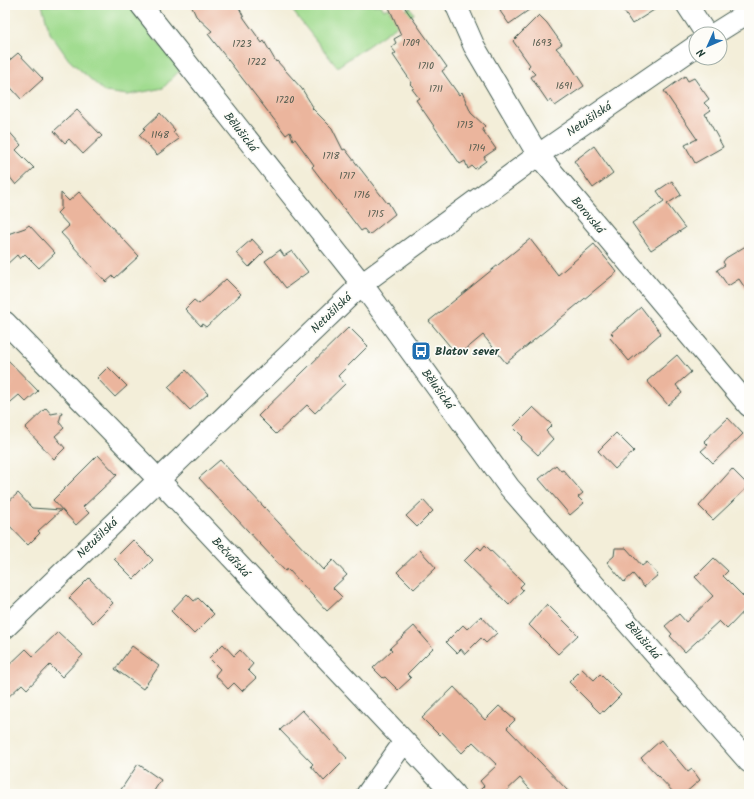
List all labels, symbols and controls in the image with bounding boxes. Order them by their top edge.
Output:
north arrow [688,26,728,66]
house number: 1709 [402,35,420,51]
house number: 1693 [532,35,552,51]
house number: 1723 [232,36,252,52]
text: N [693,44,710,61]
house number: 1722 [247,54,267,70]
house number: 1710 [418,58,434,74]
house number: 1691 [556,78,572,94]
house number: 1711 [429,81,443,97]
house number: 1720 [276,92,294,108]
street label: Netušilská [563,96,617,142]
street label: Bělušická [219,108,263,157]
house number: 1713 [457,117,474,133]
house number: 1148 [151,127,170,143]
house number: 1714 [469,140,486,156]
house number: 1718 [323,148,340,164]
house number: 1717 [339,168,355,184]
house number: 1716 [354,187,370,203]
street label: Borovská [566,192,610,239]
house number: 1715 [368,206,385,222]
street label: Netušilská [306,288,357,338]
bus stop icon: Blatov sever [410,340,432,362]
place label: Blatov sever [435,342,500,361]
street label: Bělušická [416,365,460,415]
street label: Netušilská [72,513,123,563]
street label: Bečvářská [207,533,255,583]
street label: Bělušická [620,617,666,665]

